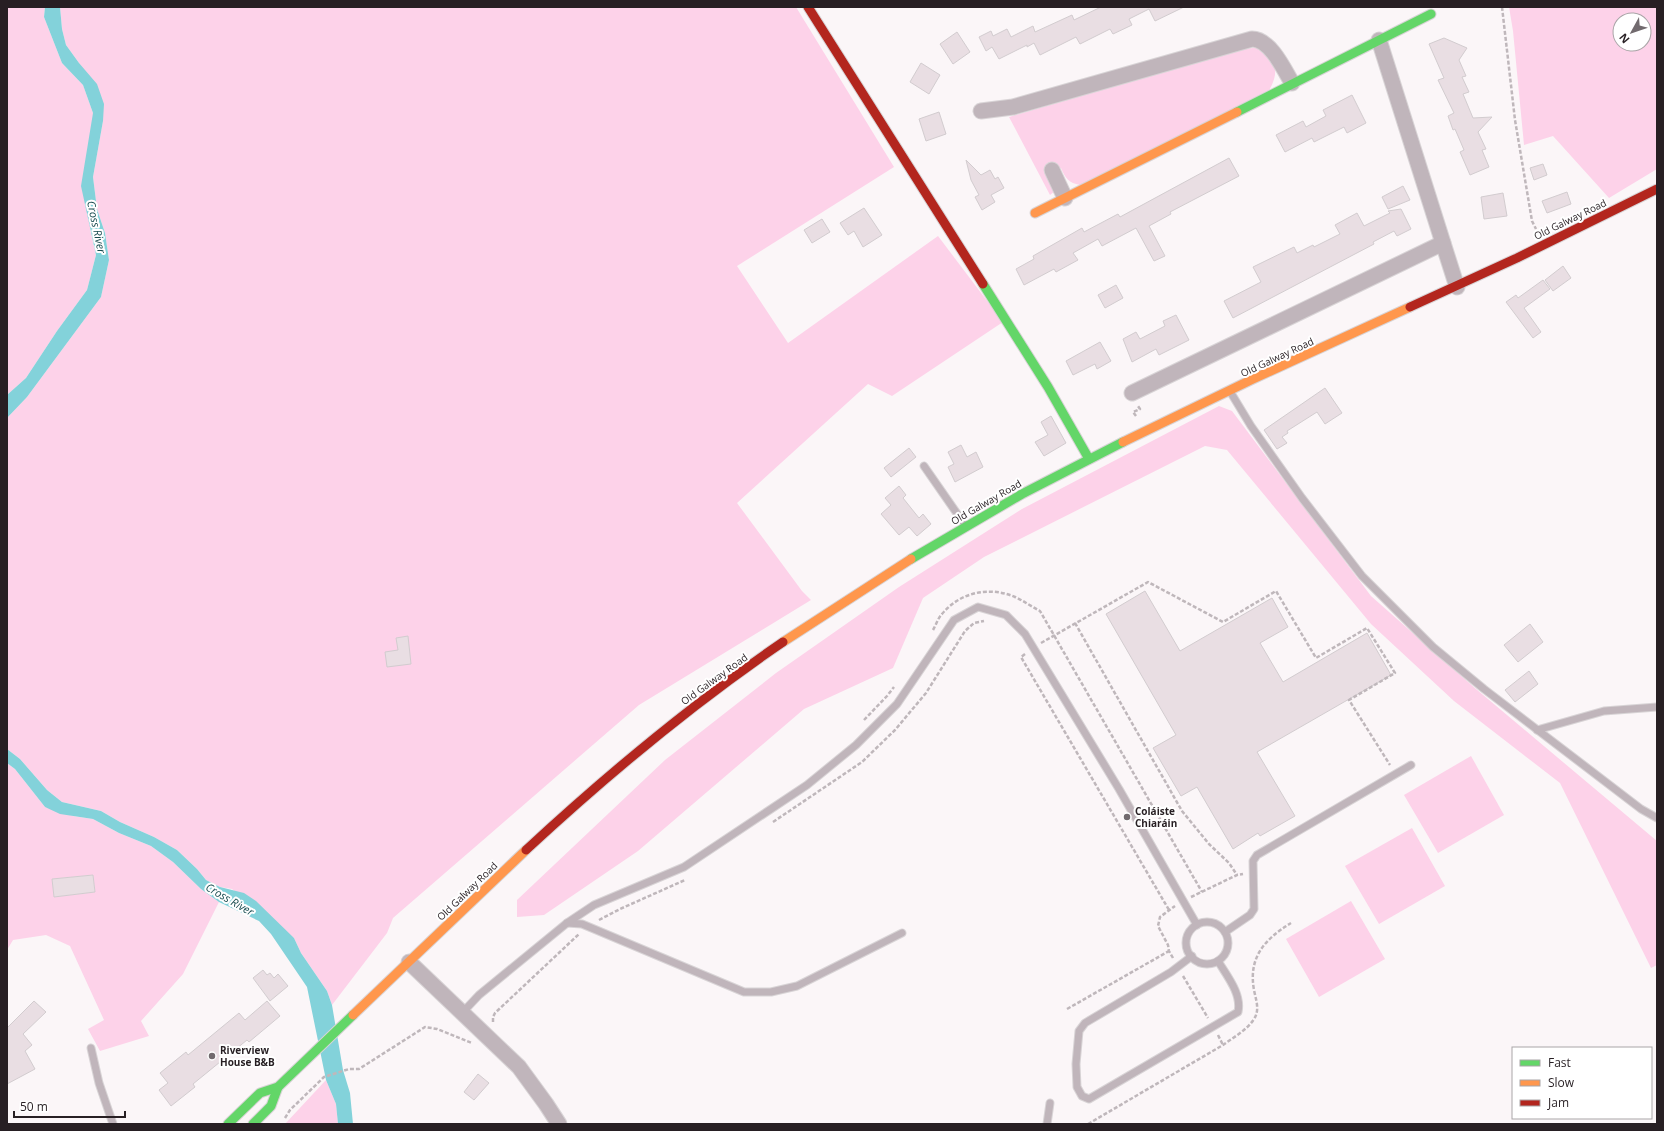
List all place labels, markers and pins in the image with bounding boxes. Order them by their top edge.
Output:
place label: Coláiste Chiaráin [1135,804,1177,830]
marker: Coláiste Chiaráin [1122,812,1132,822]
place label: Riverview House B&B [220,1043,275,1069]
marker: Riverview House B&B [207,1051,217,1061]

